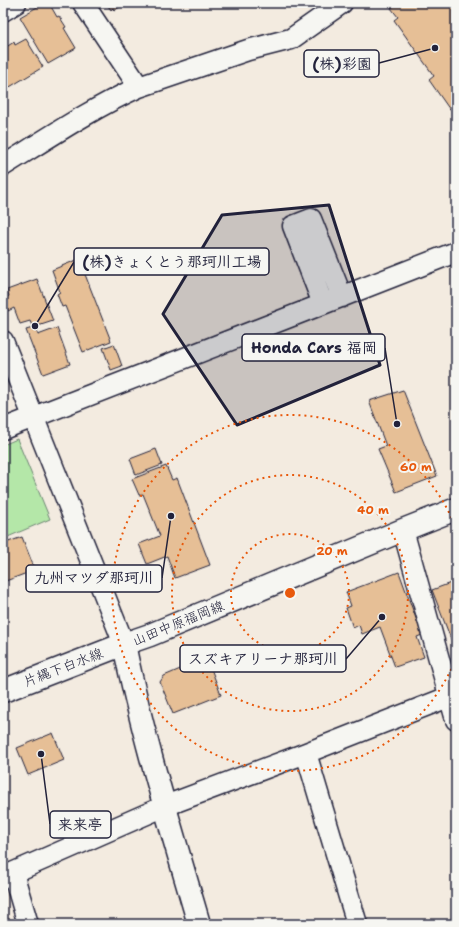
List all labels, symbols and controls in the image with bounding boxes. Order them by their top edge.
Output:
callout: (株)彩園 [304,50,379,77]
text: (株)彩園 [312,54,372,74]
callout: (株)きょくとう那珂川工場 [74,248,269,275]
text: (株)きょくとう那珂川工場 [82,252,262,272]
callout: Honda Cars 福岡 [242,334,385,361]
text: Honda Cars 福岡 [251,338,377,358]
text: 60 m [400,459,432,475]
text: 40 m [357,502,389,518]
text: 20 m [316,543,348,559]
callout: 九州マツダ那珂川 [26,565,162,592]
text: 九州マツダ那珂川 [34,568,154,588]
centre of rings [283,586,297,600]
street label: 山田中原福岡線 [129,596,227,650]
street label: 片縄下白水線 [21,644,105,690]
callout: スズキアリーナ那珂川 [180,645,346,672]
text: スズキアリーナ那珂川 [188,649,338,669]
callout: 来来亭 [50,811,111,838]
text: 来来亭 [57,815,103,835]

